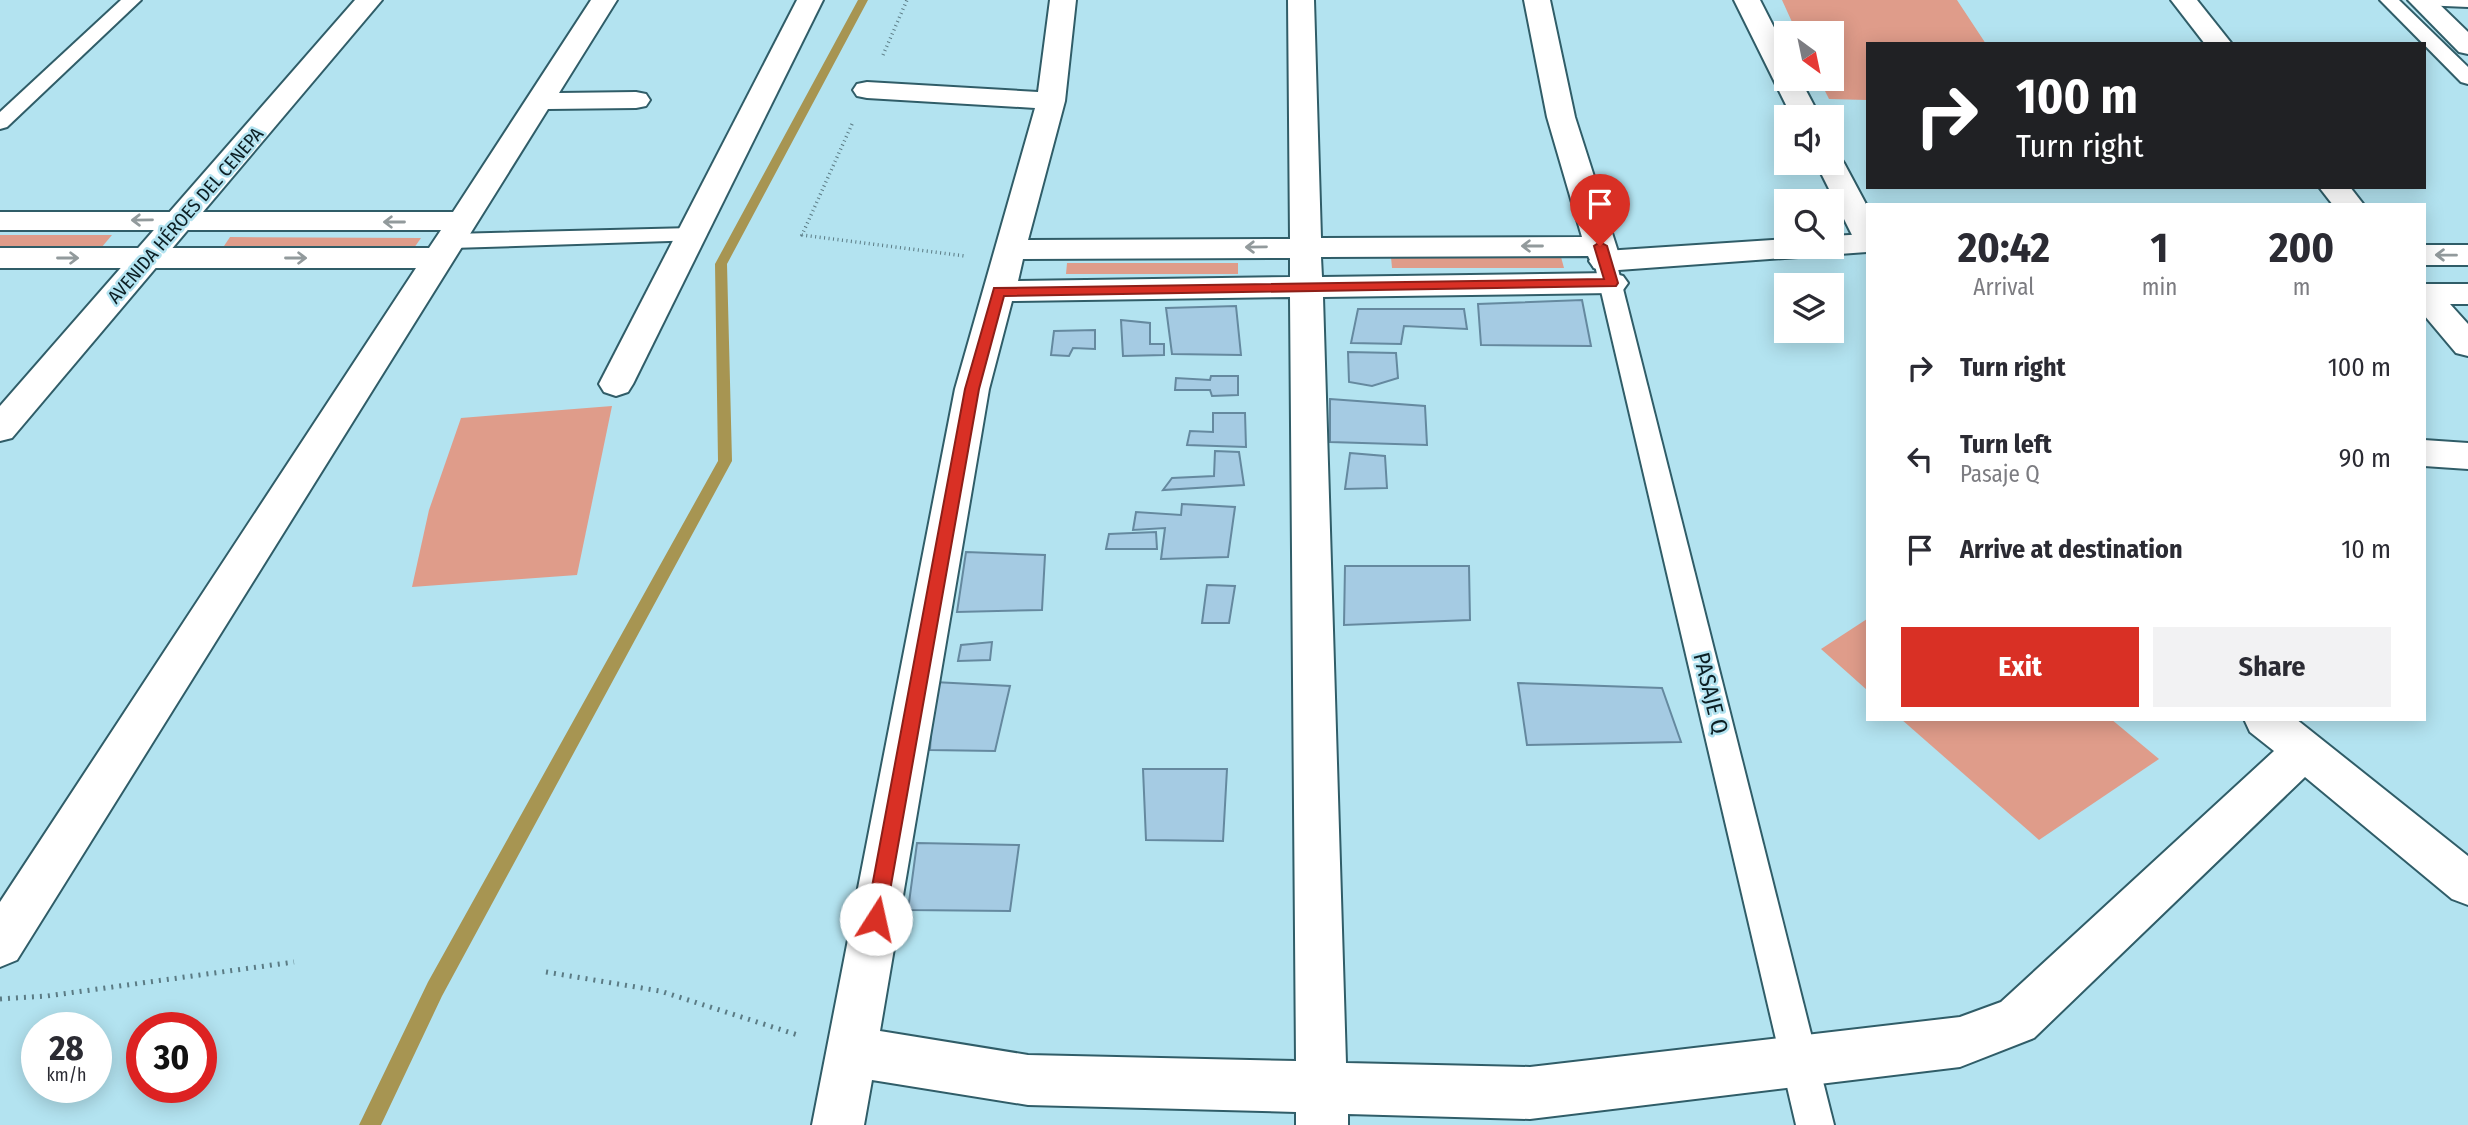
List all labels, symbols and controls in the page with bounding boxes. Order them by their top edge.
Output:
north arrow [1774,21,1844,91]
map controls [1774,21,1844,343]
text: 100 m [2016,67,2138,126]
icon: right [1901,70,1992,161]
button: sound [1774,105,1844,175]
street label: AVENIDA HÉROES DEL CENEPA [103,123,268,308]
text: Turn right [2016,127,2143,165]
pin [1570,174,1630,246]
icon: arrive [1581,185,1619,223]
button: search [1774,189,1844,259]
one-way arrow [131,213,154,226]
one-way arrow [382,215,405,228]
text: 20:42 [1958,223,2050,273]
text: 1 [2151,223,2168,273]
text: 200 [2269,223,2334,273]
one-way arrow [1521,239,1544,253]
one-way arrow [1244,240,1267,254]
one-way arrow [2435,248,2458,262]
one-way arrow [56,251,79,265]
one-way arrow [284,251,307,265]
button: layers [1774,273,1844,343]
text: Arrival [1973,273,2034,301]
text: min [2142,273,2177,301]
text: m [2293,273,2310,301]
icon: right [1901,349,1939,387]
text: Turn right [1960,352,2066,383]
text: 100 m [2328,352,2391,383]
text: Turn left [1960,429,2052,460]
icon: left [1901,440,1939,478]
text: 90 m [2339,443,2391,474]
text: Pasaje Q [1960,460,2040,488]
icon: arrive [1901,531,1939,569]
text: Arrive at destination [1960,534,2183,565]
text: 10 m [2341,534,2391,565]
button: Exit [1901,627,2139,707]
button: Share [2153,627,2391,707]
street label: PASAJE Q [1687,649,1735,737]
position arrow [839,882,913,956]
speed limit sign: 30 [126,1012,217,1103]
text: 28 [49,1027,84,1069]
text: km/h [46,1064,87,1086]

